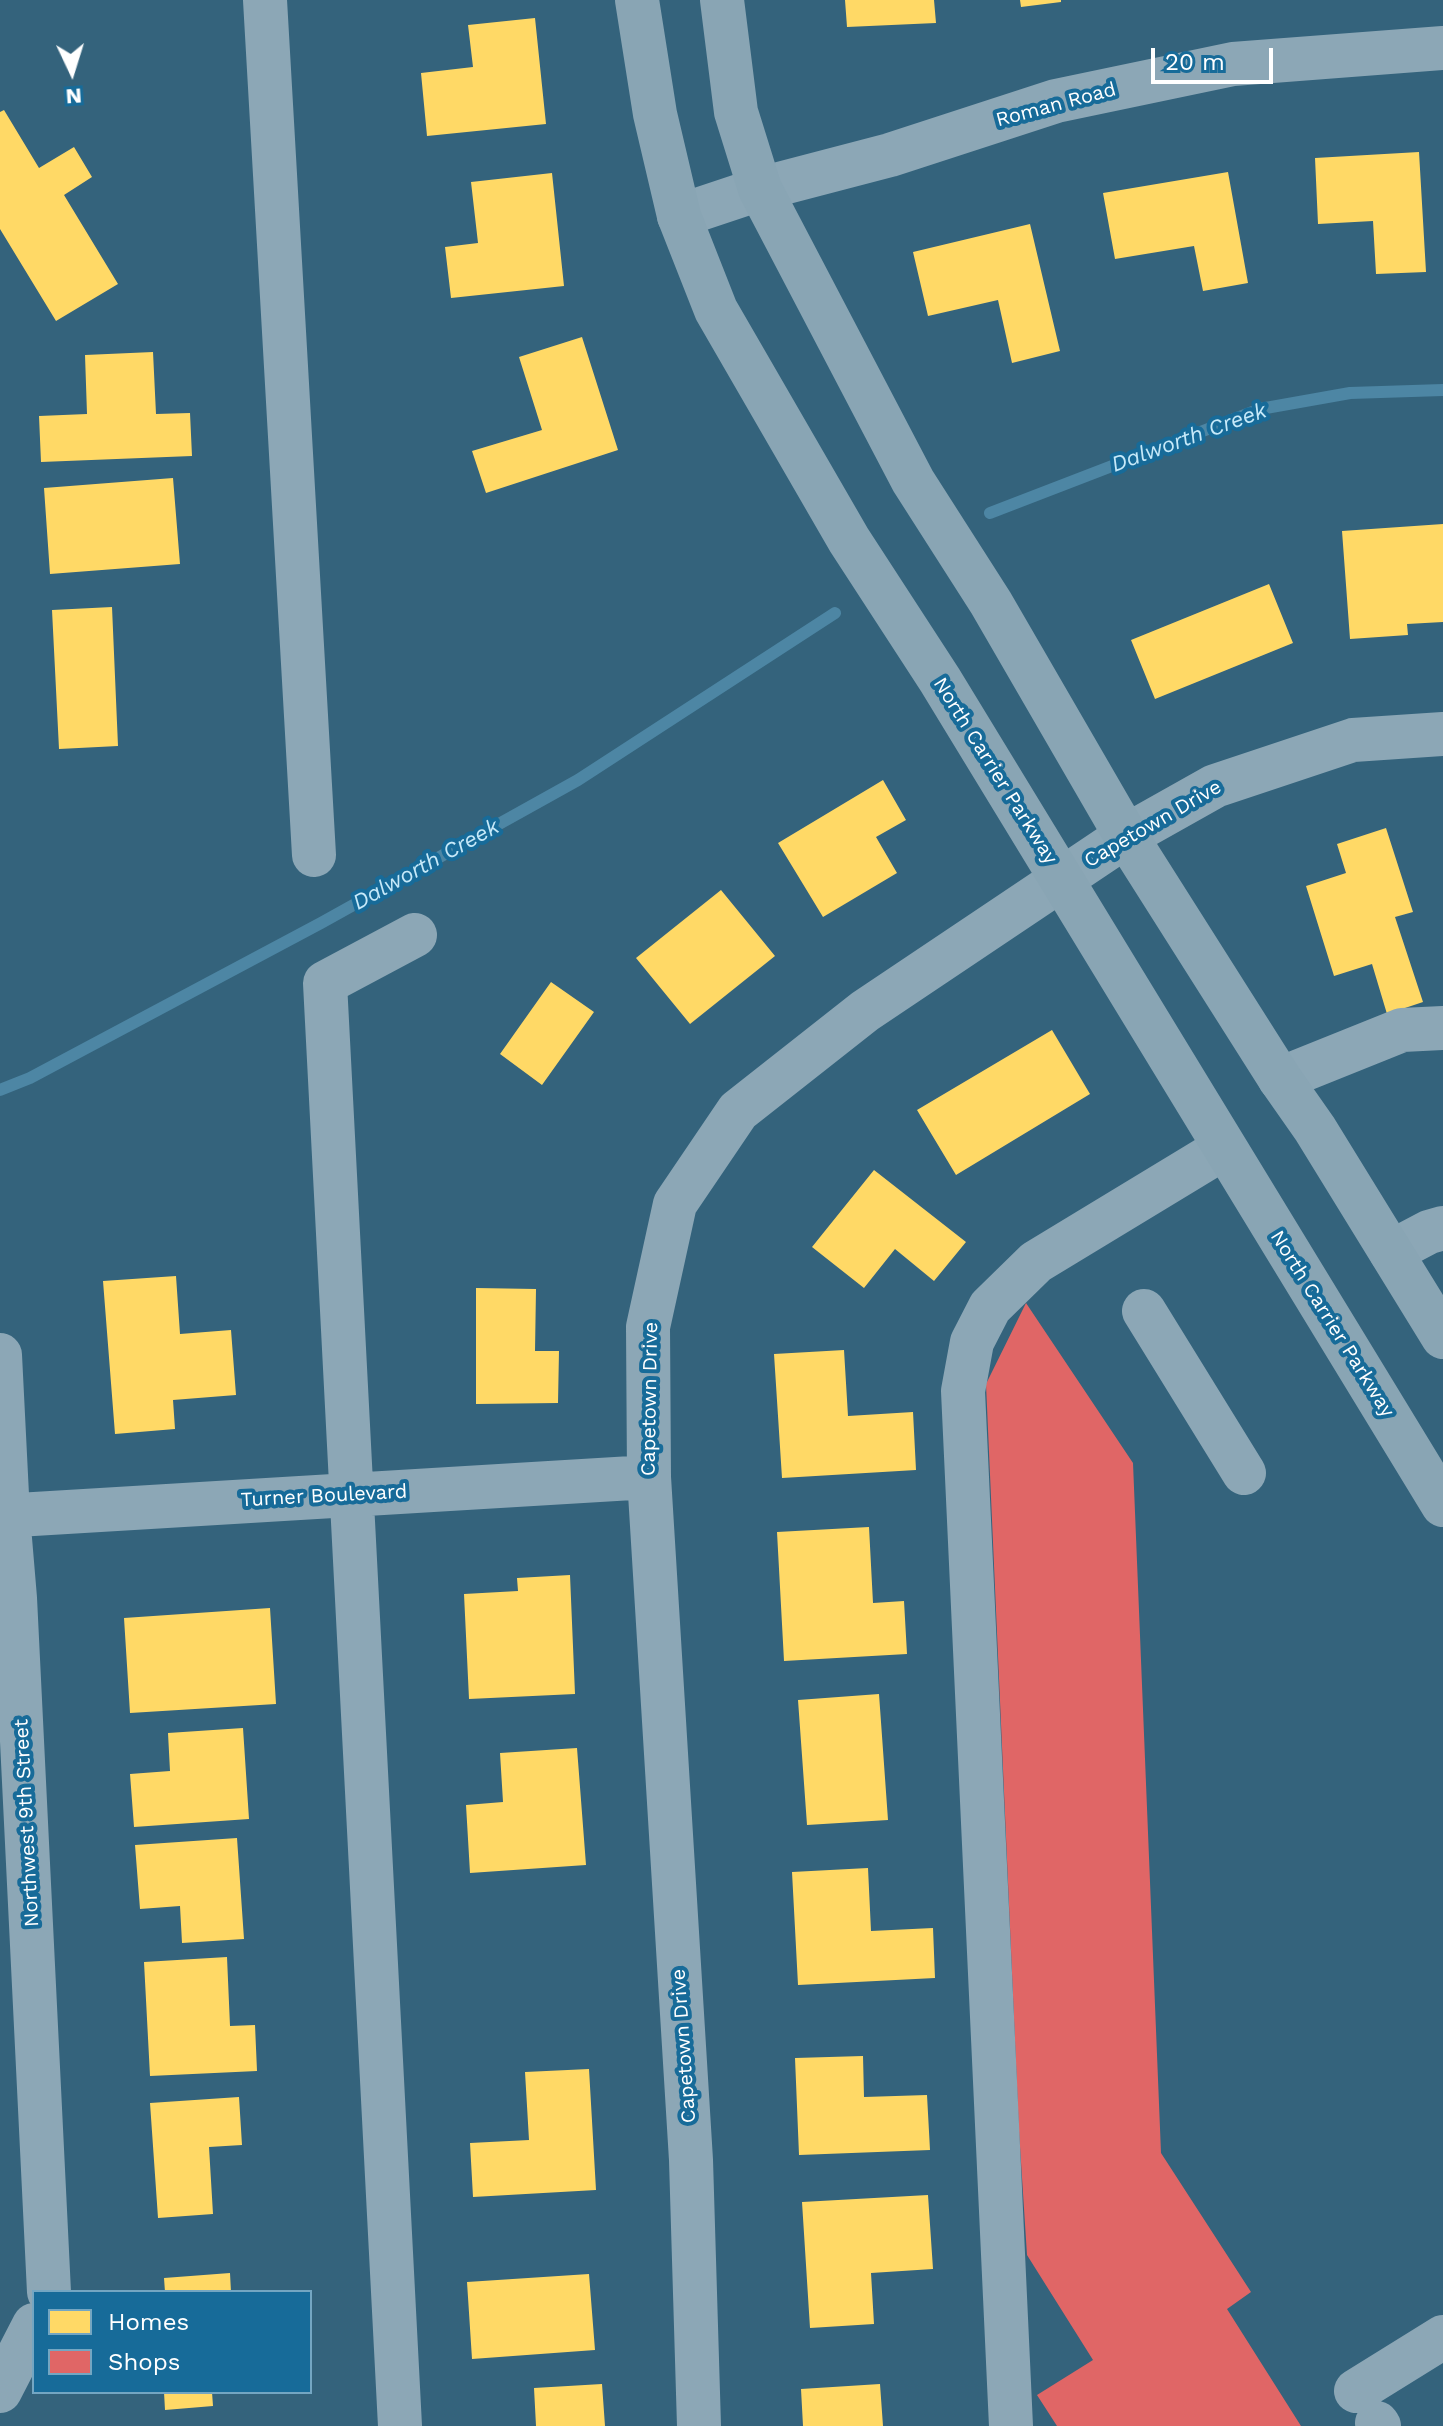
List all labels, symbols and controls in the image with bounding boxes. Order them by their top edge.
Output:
north arrow [32,32,112,112]
scale bar [1155,32,1277,82]
text: 20 m [1165,48,1225,76]
street label: Roman Road [993,77,1119,133]
text: N [65,83,83,109]
water label: Dalworth Creek [1108,398,1270,478]
street label: North Carrier Parkway [928,673,1062,869]
street label: Capetown Drive [1080,775,1226,873]
water label: Dalworth Creek [348,814,504,916]
street label: North Carrier Parkway [1265,1226,1399,1422]
street label: Capetown Drive [637,1322,663,1476]
street label: Turner Boulevard [240,1480,408,1512]
street label: Northwest 9th Street [10,1718,44,1928]
street label: Capetown Drive [667,1968,701,2124]
legend [32,2290,312,2394]
text: Homes [108,2308,189,2336]
text: Shops [108,2348,180,2376]

